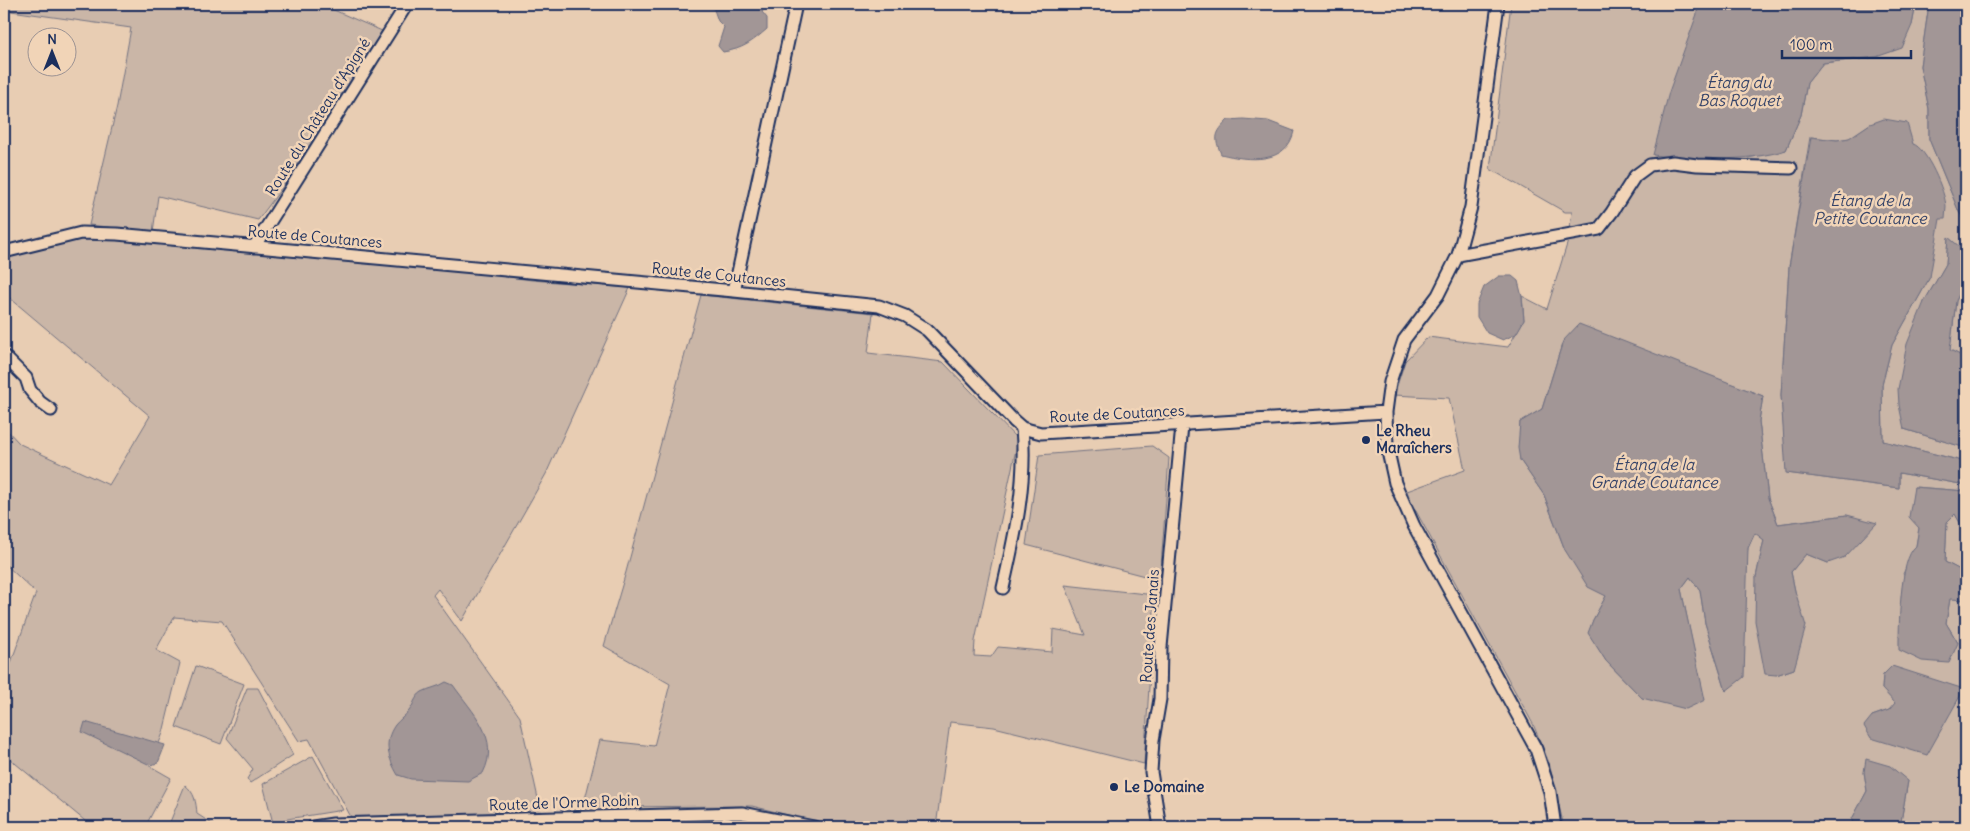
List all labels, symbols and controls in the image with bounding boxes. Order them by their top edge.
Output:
north arrow [28,28,78,78]
scale bar [1782,28,1911,60]
text: N [47,30,57,48]
street label: Route du Château d'Apigné [261,34,374,199]
text: 100 m [1790,35,1832,54]
water label: Étang du Bas Roquet [1698,72,1783,110]
water label: Étang de la Petite Coutance [1813,190,1928,228]
street label: Route de Coutances [247,221,383,252]
street label: Route de Coutances [651,258,787,291]
street label: Route de Coutances [1049,400,1185,427]
place label: Le Rheu Maraîchers [1376,421,1452,457]
marker: Le Rheu Maraîchers [1360,434,1372,446]
water label: Étang de la Grande Coutance [1590,454,1719,492]
street label: Route des Janais [1136,568,1163,683]
place label: Le Domaine [1124,777,1204,796]
marker: Le Domaine [1108,781,1120,793]
street label: Route de l'Orme Robin [488,790,640,815]

